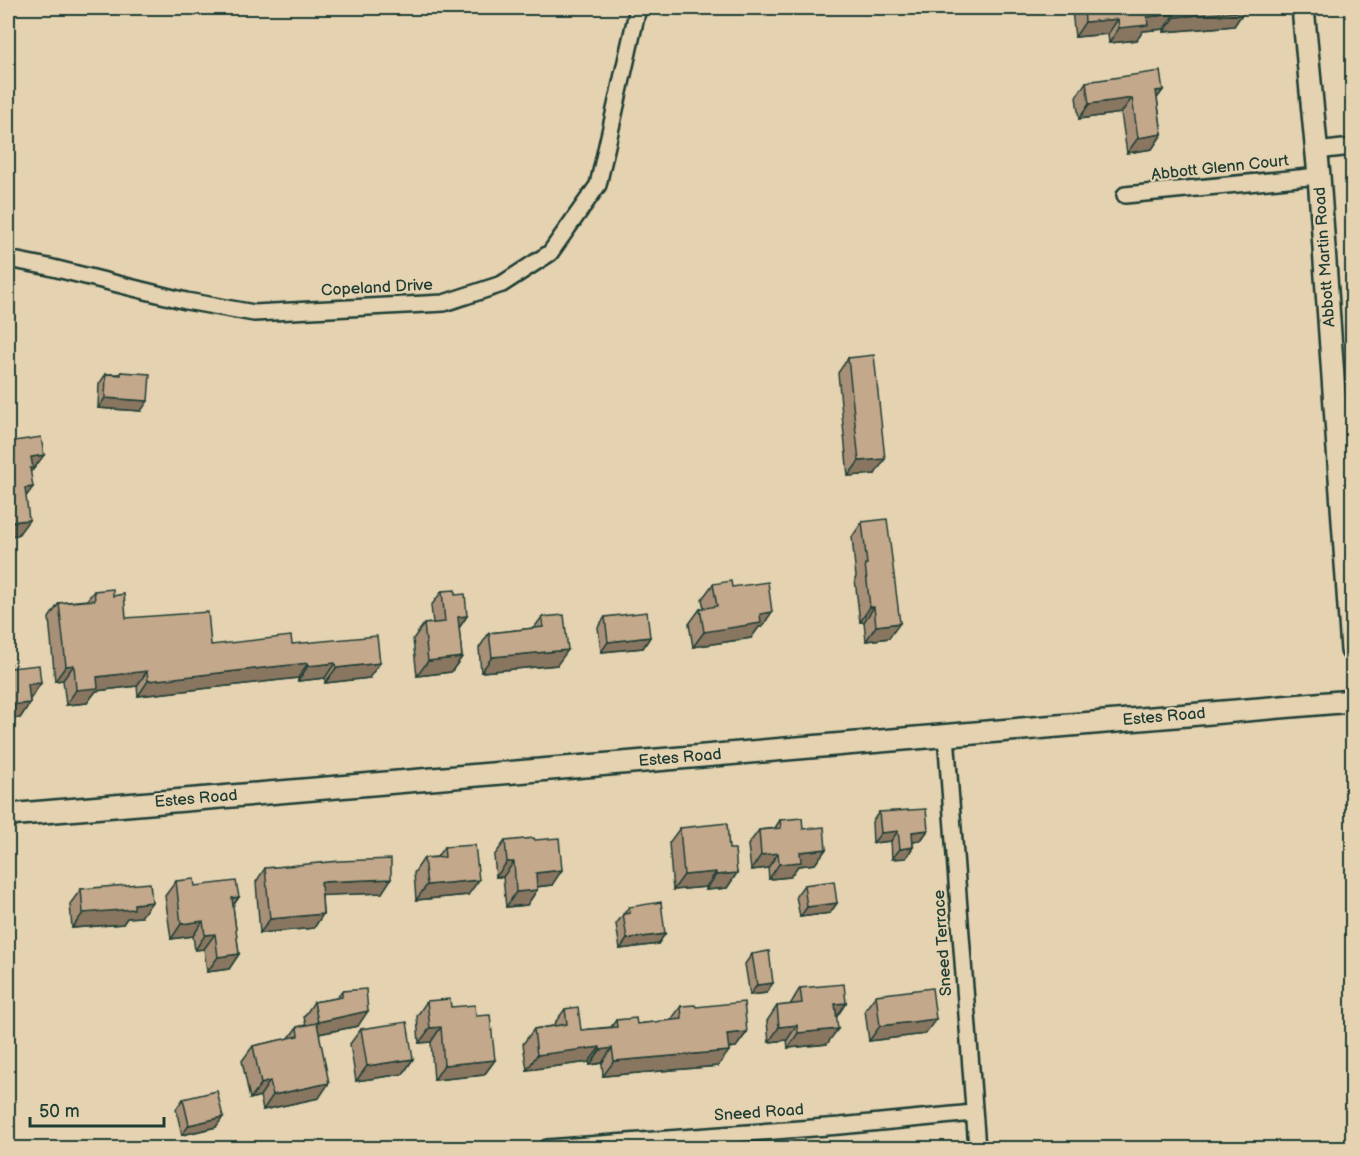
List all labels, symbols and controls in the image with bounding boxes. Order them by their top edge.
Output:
street label: Abbott Glenn Court [1150,151,1290,185]
street label: Abbott Martin Road [1311,186,1339,328]
street label: Copeland Drive [321,276,434,300]
street label: Estes Road [1122,704,1206,730]
street label: Estes Road [638,745,722,771]
street label: Estes Road [154,786,238,812]
street label: Sneed Terrace [930,889,956,997]
scale bar [30,1090,164,1128]
street label: Sneed Road [714,1100,804,1126]
text: 50 m [39,1101,80,1122]

